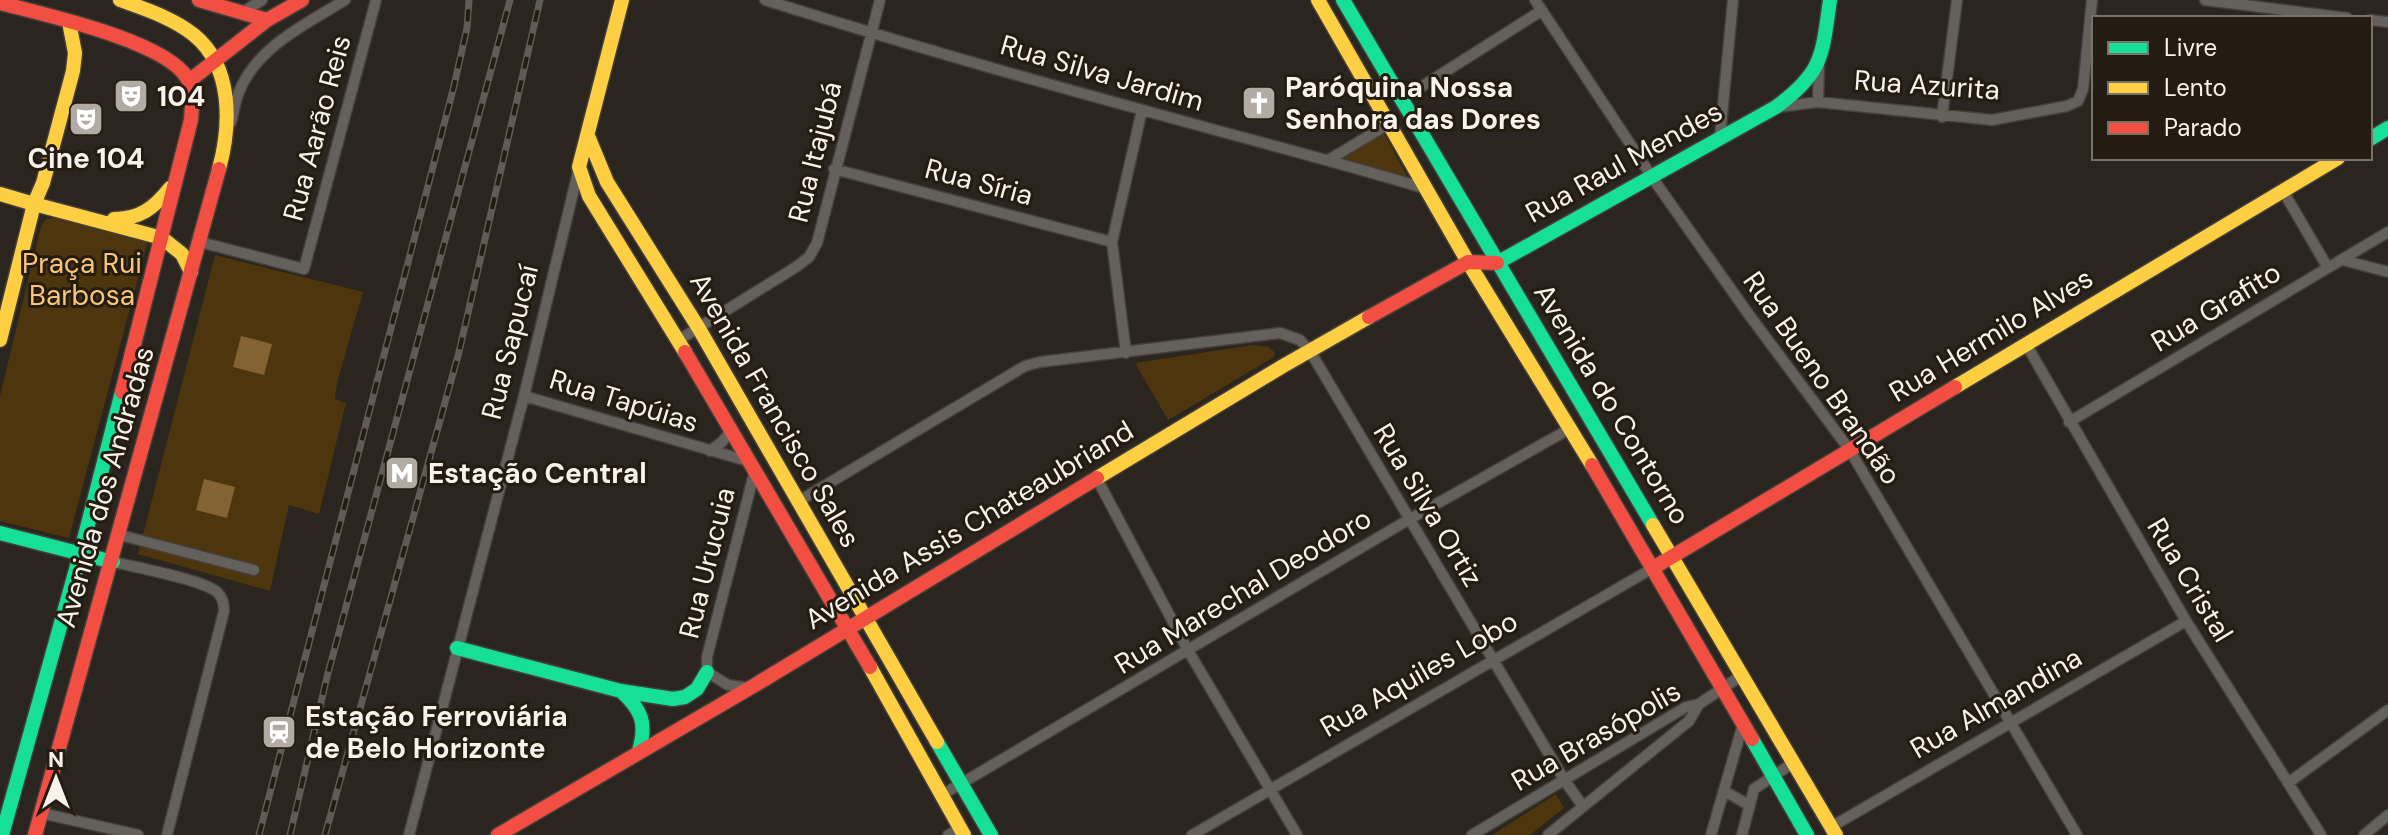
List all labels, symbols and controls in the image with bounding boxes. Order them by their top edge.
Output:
legend [2092,16,2372,160]
street label: Rua Silva Jardim [996,26,1208,120]
street label: Rua Aarão Reis [274,31,360,225]
text: Livre [2164,32,2217,63]
street label: Rua Azurita [1853,61,2001,109]
place label: Paróquina Nossa Senhora das Dores [1285,69,1541,138]
text: Lento [2164,72,2227,103]
theatre icon: 104 [112,77,150,115]
place label: 104 [157,78,205,115]
street label: Rua Itajubá [780,78,850,226]
church icon: Paróquina Nossa Senhora das Dores [1240,84,1278,122]
street label: Rua Raul Mendes [1519,93,1729,231]
theatre icon: Cine 104 [67,100,105,138]
text: Parado [2164,112,2242,143]
place label: Cine 104 [27,140,145,177]
street label: Rua Síria [921,150,1037,214]
park label: Praça Rui Barbosa [22,245,142,314]
street label: Rua Grafito [2144,254,2288,360]
street label: Rua Sapucaí [473,260,547,423]
street label: Rua Hermilo Alves [1882,260,2100,410]
street label: Rua Bueno Brandão [1734,264,1910,492]
street label: Avenida Francisco Sales [681,266,869,554]
street label: Avenida do Contorno [1525,277,1699,531]
street label: Avenida dos Andradas [47,342,163,632]
street label: Rua Tapúias [545,361,703,441]
street label: Avenida Assis Chateaubriand [798,412,1140,638]
street label: Rua Silva Ortiz [1365,417,1491,593]
metro station icon: Estação Central [383,454,421,492]
place label: Estação Central [428,455,647,492]
street label: Rua Urucuia [670,484,744,642]
street label: Rua Marechal Deodoro [1108,500,1378,682]
street label: Rua Cristal [2139,511,2241,649]
street label: Rua Aquiles Lobo [1314,602,1524,746]
street label: Rua Almandina [1904,639,2088,767]
street label: Rua Brasópolis [1505,673,1687,799]
place label: Estação Ferroviária de Belo Horizonte [305,698,568,767]
station icon: Estação Ferroviária de Belo Horizonte [260,713,298,751]
north arrow [16,739,96,819]
text: N [48,745,64,774]

